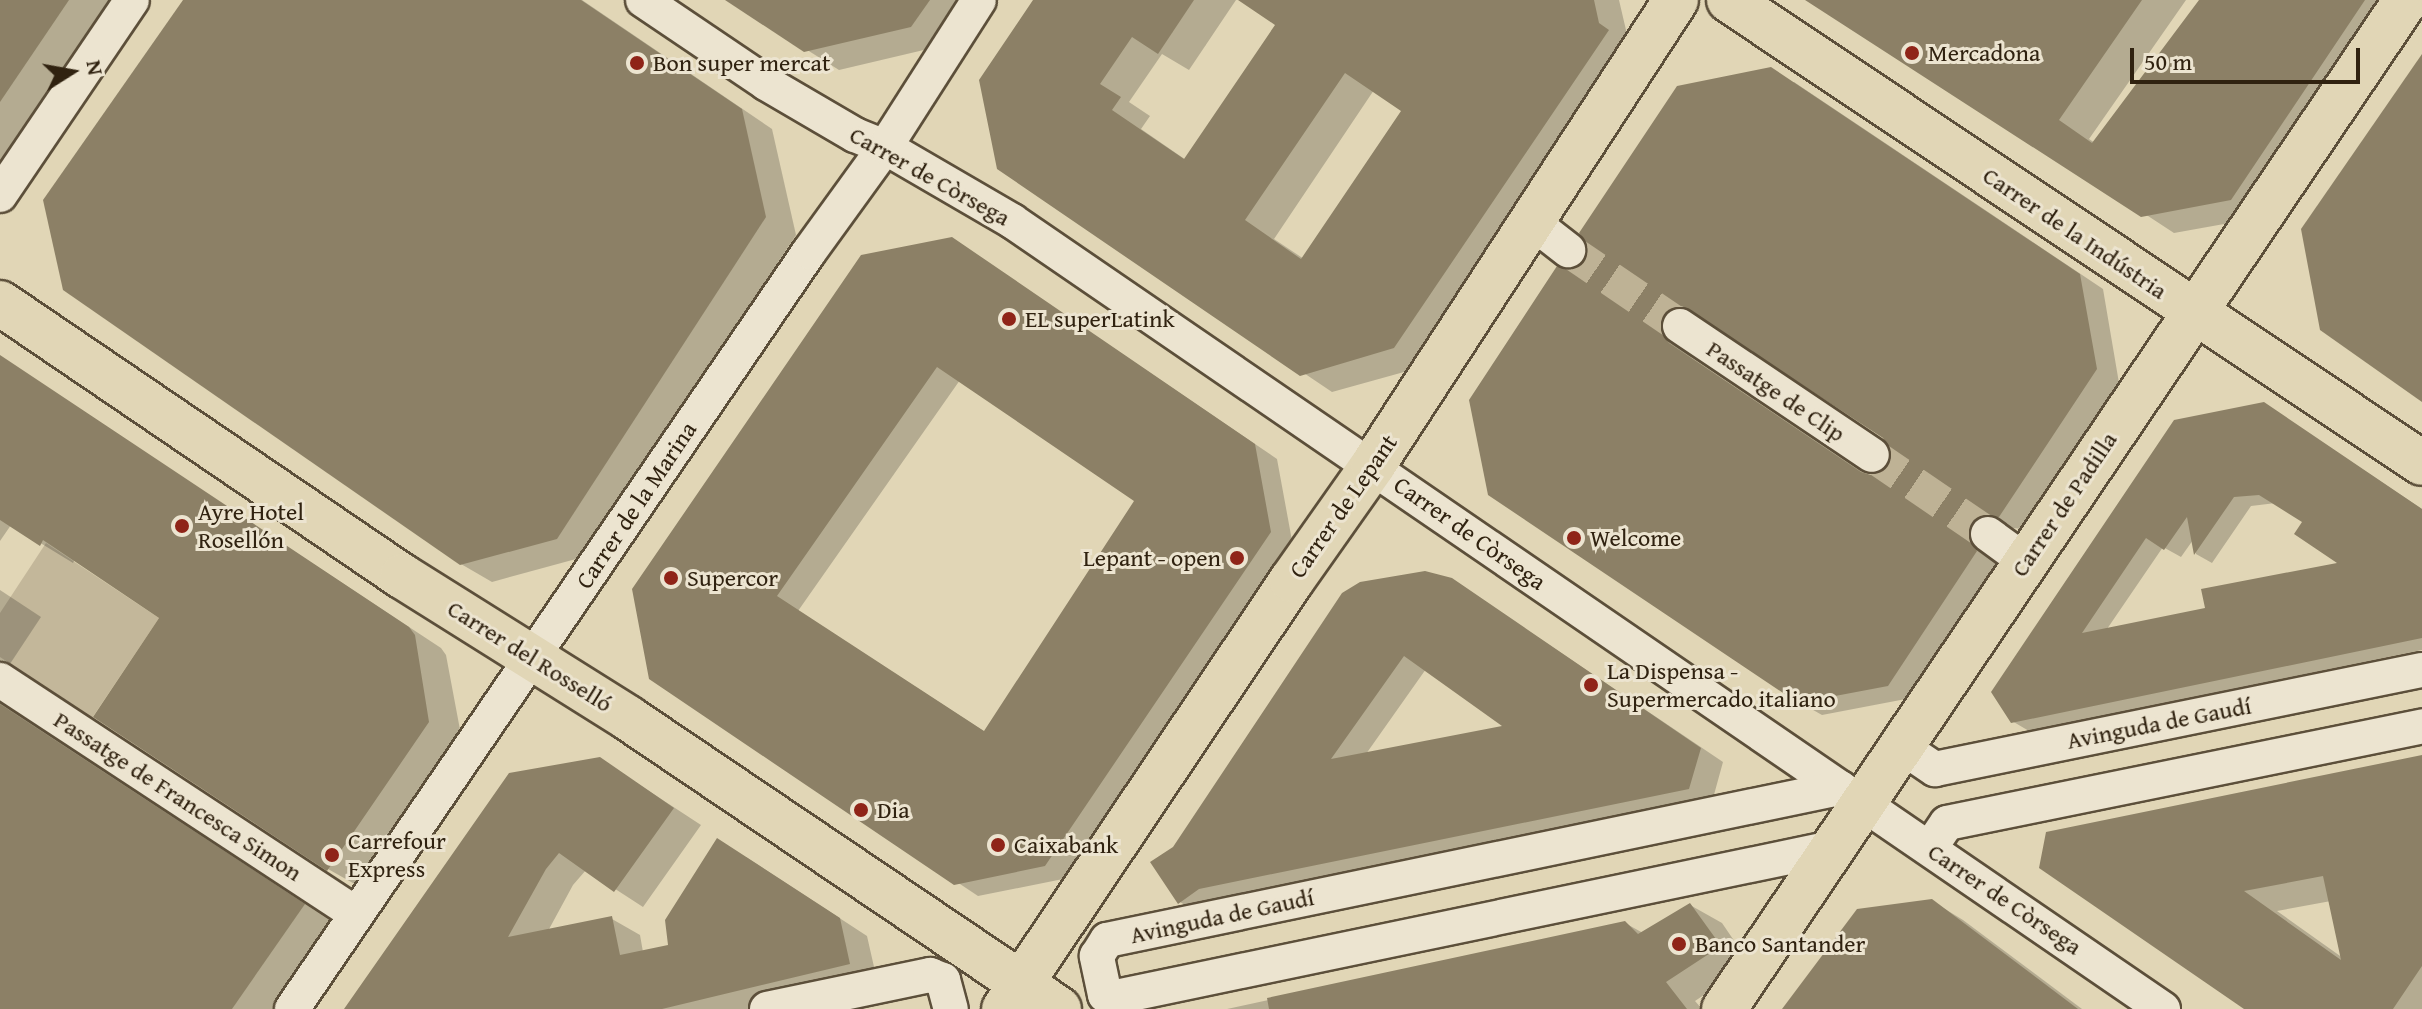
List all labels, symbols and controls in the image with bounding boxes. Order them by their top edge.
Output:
north arrow [32,32,112,112]
scale bar [2134,32,2364,82]
place label: Mercadona [1928,39,2040,67]
marker: Mercadona [1903,44,1921,62]
text: 50 m [2144,44,2192,79]
place label: Bon super mercat [653,49,830,77]
marker: Bon super mercat [628,54,646,72]
text: N [78,57,113,78]
street label: Carrer de Còrsega [845,120,1015,232]
street label: Carrer de la Indústria [1978,161,2172,305]
place label: EL superLatink [1025,305,1175,333]
marker: EL superLatink [1000,310,1018,328]
street label: Passatge de Clip [1701,334,1851,448]
street label: Carrer de la Marina [569,416,703,594]
street label: Carrer de Padilla [2005,426,2123,582]
street label: Carrer de Lepant [1283,429,1403,583]
street label: Carrer de Còrsega [1388,470,1552,596]
place label: Ayre Hotel Rosellón [198,498,304,554]
marker: Ayre Hotel Rosellón [173,517,191,535]
place label: Welcome [1590,524,1681,552]
marker: Welcome [1565,529,1583,547]
place label: Lepant - open [1083,544,1221,572]
marker: Lepant - open [1228,549,1246,567]
place label: Supercor [687,564,778,592]
marker: Supercor [662,569,680,587]
street label: Carrer del Rosselló [442,594,618,718]
place label: La Dispensa - Supermercado italiano [1607,657,1836,713]
marker: La Dispensa - Supermercado italiano [1582,676,1600,694]
street label: Avinguda de Gaudí [2064,691,2254,755]
street label: Passatge de Francesca Simon [49,705,307,887]
place label: Dia [877,796,910,824]
marker: Dia [852,801,870,819]
place label: Carrefour Express [348,827,446,883]
place label: Caixabank [1014,831,1118,859]
marker: Caixabank [989,836,1007,854]
street label: Carrer de Còrsega [1923,837,2087,961]
marker: Carrefour Express [323,846,341,864]
street label: Avinguda de Gaudí [1127,882,1317,950]
place label: Banco Santander [1695,930,1865,958]
marker: Banco Santander [1670,935,1688,953]

